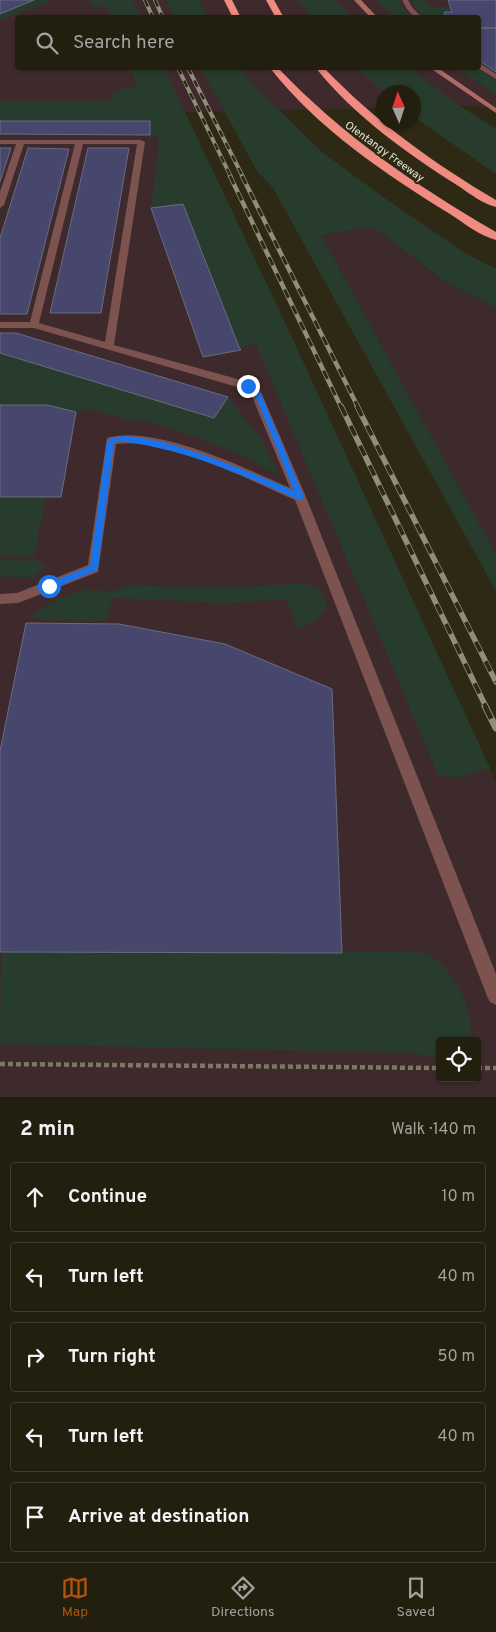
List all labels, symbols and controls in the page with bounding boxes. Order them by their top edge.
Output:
search box [15,15,481,70]
icon: search [33,29,61,57]
text: Search here [73,31,175,55]
north arrow [376,85,421,130]
street label: Olentangy Freeway [342,118,427,185]
route end [237,375,260,398]
route start [38,575,61,598]
map controls [436,1037,481,1082]
button: locate [436,1037,481,1082]
text: 2 min [20,1116,75,1143]
text: Walk · 140 m [391,1120,476,1140]
icon: ahead [21,1183,49,1211]
text: Continue [68,1185,147,1209]
text: 10 m [441,1187,475,1207]
icon: left [21,1263,49,1291]
text: Turn left [68,1265,144,1289]
text: 40 m [437,1267,475,1287]
icon: right [21,1343,49,1371]
text: Turn right [68,1345,156,1369]
text: 50 m [438,1347,475,1367]
icon: left [21,1423,49,1451]
text: Turn left [68,1425,144,1449]
text: 40 m [437,1427,475,1447]
icon: arrive [21,1503,49,1531]
text: Arrive at destination [68,1505,249,1529]
tab: Map [61,1574,89,1621]
tab: Directions [211,1574,275,1621]
tab: Saved [397,1574,435,1621]

